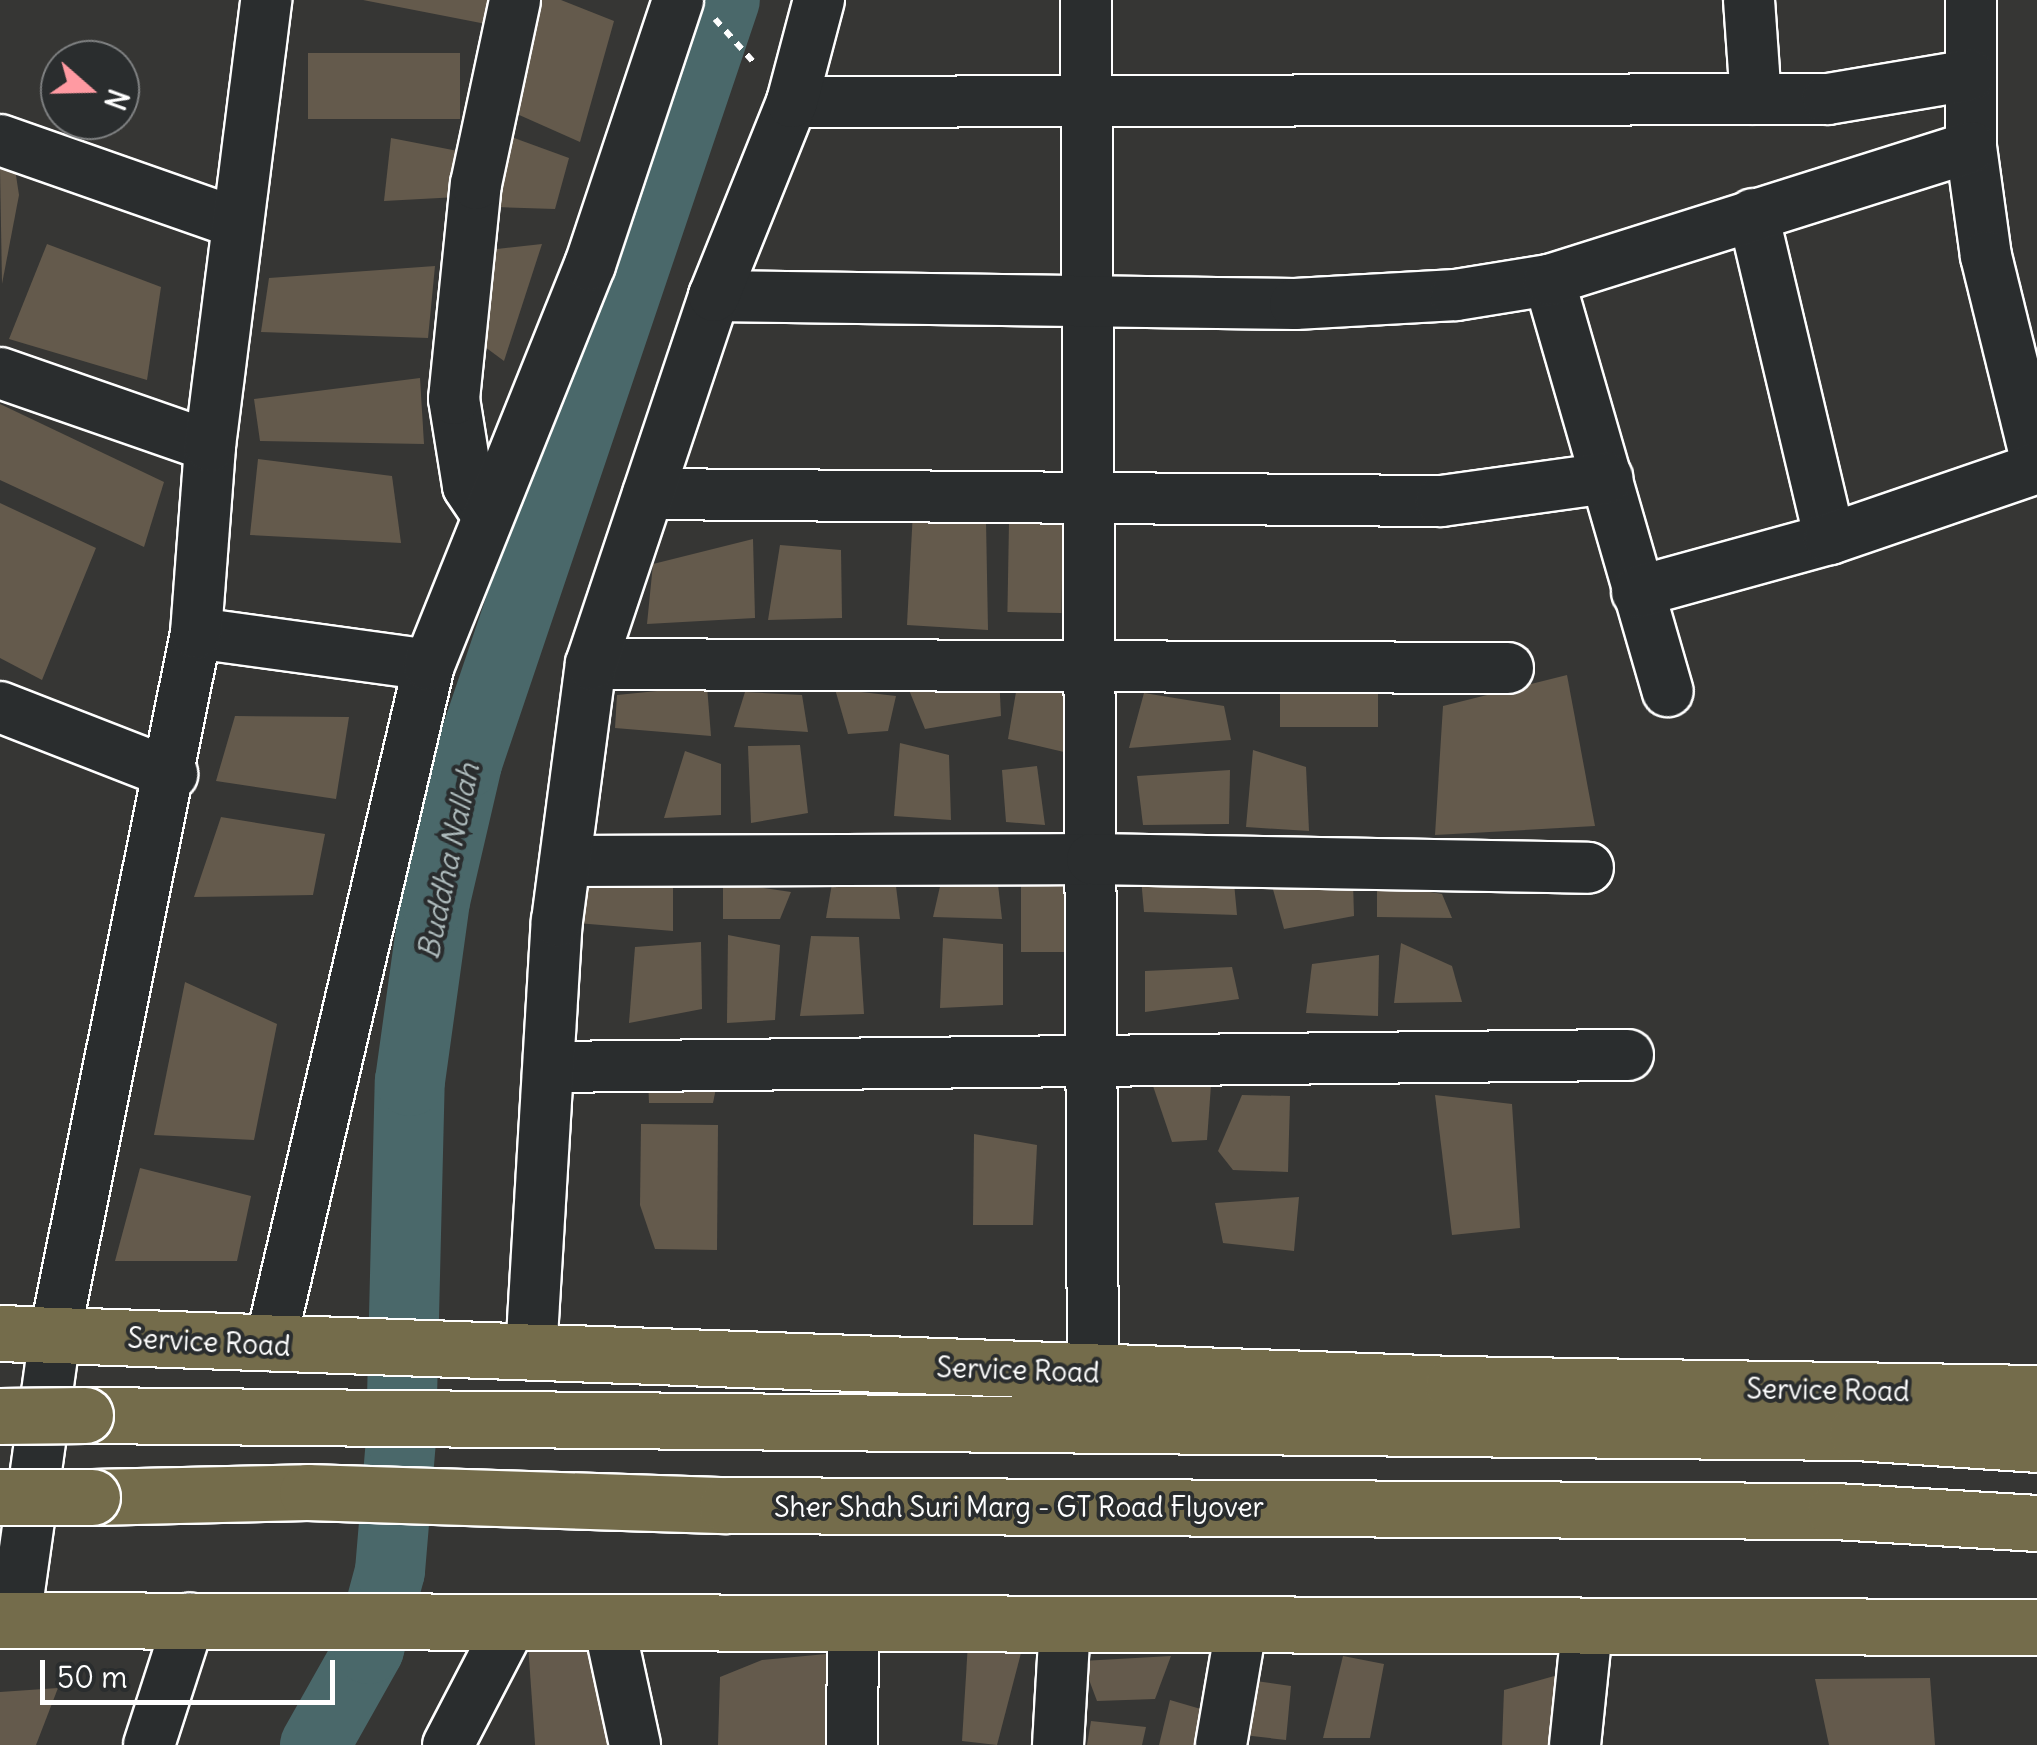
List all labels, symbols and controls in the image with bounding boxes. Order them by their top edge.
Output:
north arrow [40,40,140,140]
text: N [96,84,137,115]
water label: Buddha Nallah [410,760,486,962]
street label: Service Road [127,1321,291,1363]
street label: Service Road [936,1350,1100,1390]
street label: Service Road [1746,1372,1910,1408]
street label: Sher Shah Suri Marg - GT Road Flyover [774,1490,1264,1524]
scale bar [45,1640,340,1702]
text: 50 m [57,1658,127,1696]

